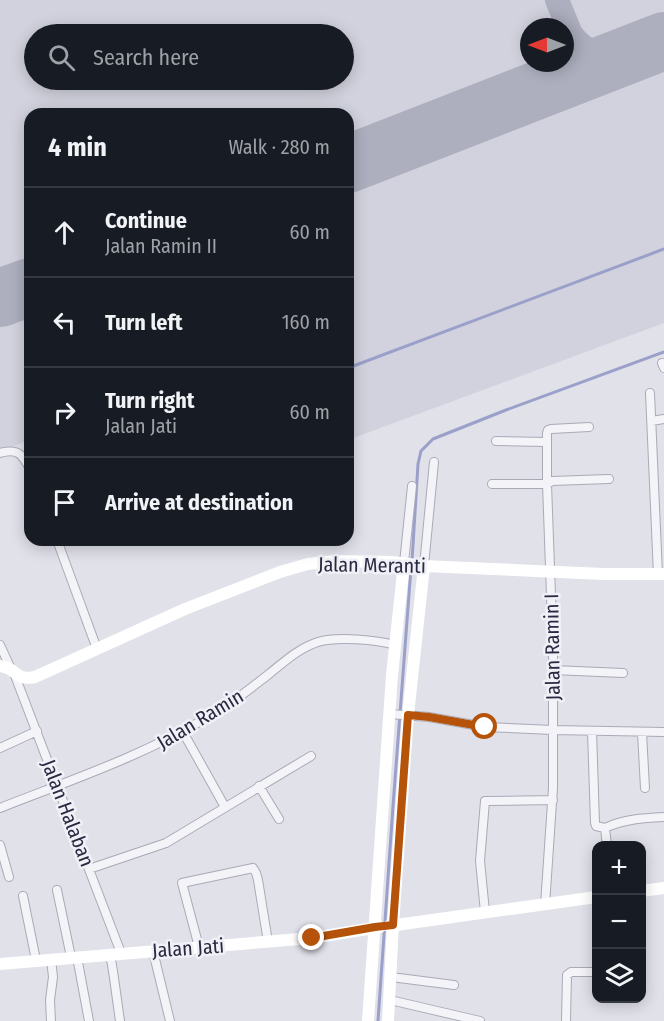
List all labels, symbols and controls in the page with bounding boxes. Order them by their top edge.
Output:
north arrow [520,18,574,72]
search box [24,24,354,90]
icon: search [45,41,78,74]
text: Search here [93,44,199,71]
text: 4 min [48,132,107,163]
text: Walk · 280 m [228,135,330,159]
text: Continue [105,207,187,234]
icon: ahead [48,216,81,249]
text: 60 m [290,220,330,244]
text: Jalan Ramin II [105,234,217,258]
icon: left [48,306,81,339]
text: Turn left [105,309,183,336]
text: 160 m [282,310,330,334]
text: Turn right [105,387,194,414]
icon: right [48,396,81,429]
text: 60 m [290,400,330,424]
text: Jalan Jati [105,414,177,438]
icon: arrive [48,486,81,519]
text: Arrive at destination [105,489,293,516]
street label: Jalan Meranti [318,552,426,578]
street label: Jalan Ramin I [539,593,565,701]
street label: Jalan Ramin [152,684,248,754]
route start [471,713,497,739]
street label: Jalan Halaban [37,756,99,870]
map controls [592,841,646,1003]
button: + [592,841,646,895]
button: − [592,895,646,949]
route end [298,924,324,950]
street label: Jalan Jati [151,934,225,962]
button: layers [592,949,646,1003]

